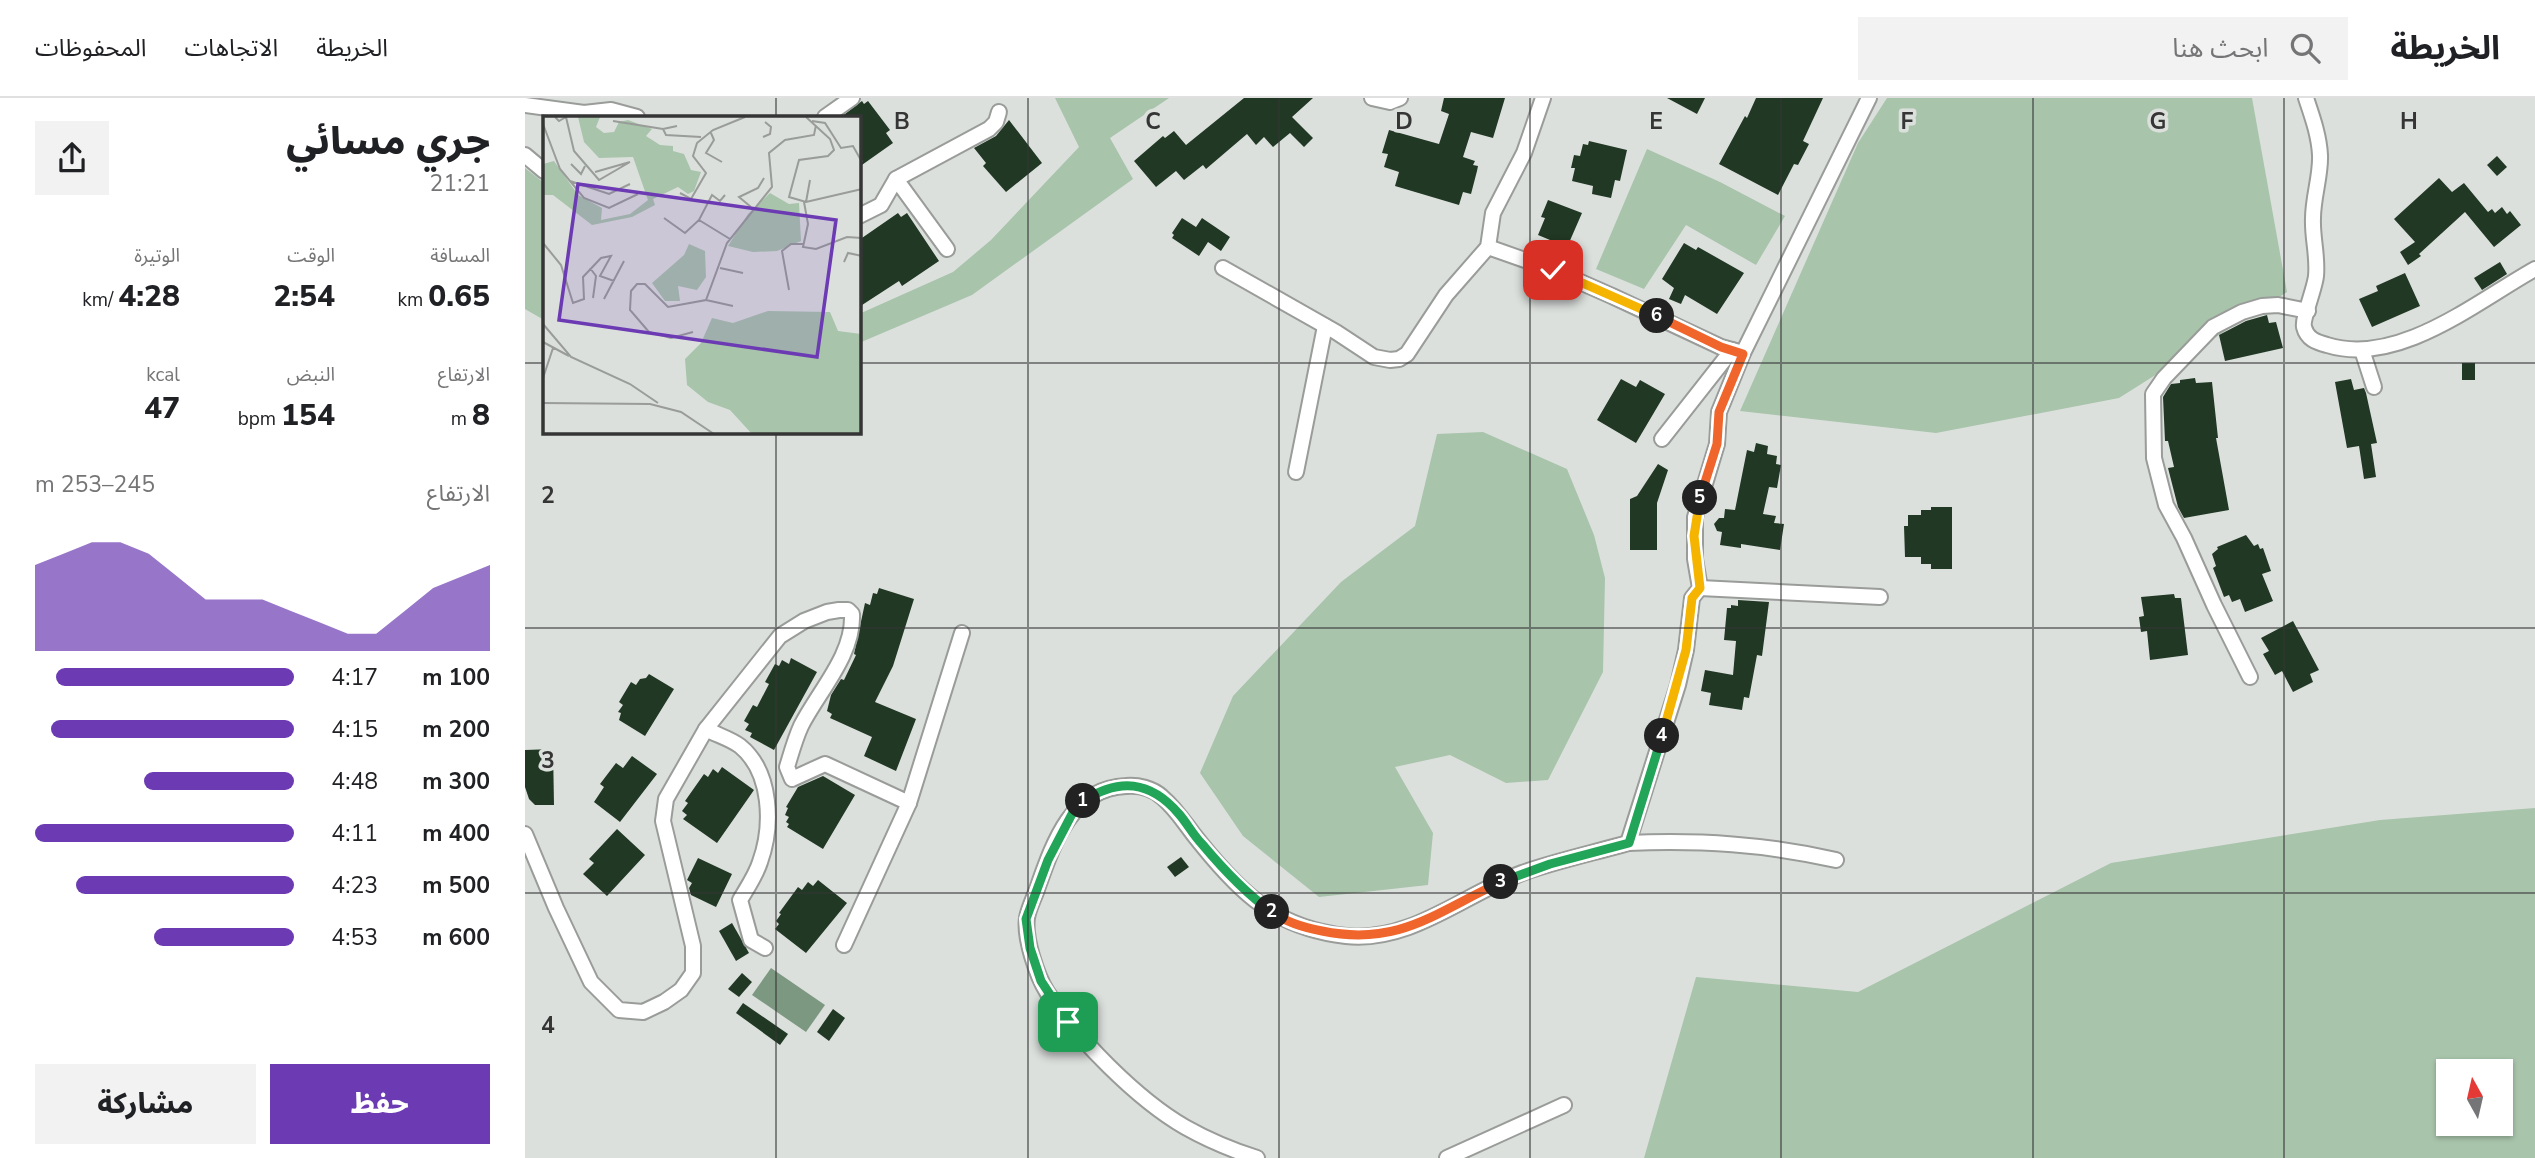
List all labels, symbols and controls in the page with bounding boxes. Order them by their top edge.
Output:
search box [1858,17,2348,80]
text: الخريطة [2390,26,2500,71]
icon: search [2286,29,2324,67]
text: ابحث هنا [2172,31,2268,66]
text: المحفوظات [35,32,146,64]
text: الاتجاهات [184,32,278,64]
text: الخريطة [316,32,388,64]
text: B [894,106,910,137]
text: C [1145,106,1161,137]
text: D [1395,106,1413,137]
text: E [1649,106,1663,137]
text: F [1901,106,1914,137]
text: G [2150,106,2166,137]
text: H [2400,106,2418,137]
text: جري مسائي [286,116,490,167]
inset map [543,116,861,434]
button: share [35,121,109,195]
text: 21:21 [430,168,490,199]
pin [1523,240,1583,300]
text: الوتيرة [134,243,180,269]
text: الوقت [287,243,335,269]
text: المسافة [430,243,490,269]
icon: check [1534,251,1572,289]
text: 4:28 [118,276,180,317]
text: 2:54 [273,276,335,317]
text: 0.65 [428,276,490,317]
text: /km [82,287,118,313]
text: km [398,287,428,313]
pin: 6 [1639,298,1675,333]
text: 6 [1651,302,1662,328]
text: kcal [146,362,180,388]
text: النبض [287,362,335,388]
text: الارتفاع [438,362,490,388]
text: 47 [144,388,180,429]
text: 154 [281,395,335,436]
text: 8 [472,395,490,436]
text: bpm [238,406,281,432]
text: m [451,406,472,432]
text: 245–253 m [35,469,155,500]
text: الارتفاع [427,478,490,509]
text: 2 [541,480,555,511]
pin: 5 [1683,480,1717,516]
text: 5 [1694,484,1705,510]
text: 4:17 [331,662,378,693]
text: 100 m [422,662,490,693]
text: 4:15 [331,714,378,745]
text: 200 m [422,714,490,745]
pin: 4 [1645,718,1679,754]
text: 4 [1656,722,1667,748]
text: 3 [541,745,555,776]
text: 4:48 [331,766,378,797]
text: 300 m [422,766,490,797]
pin: 1 [1065,784,1101,818]
text: 1 [1077,787,1088,813]
text: 4:11 [331,818,378,849]
text: 400 m [422,818,490,849]
pin: 3 [1483,864,1518,900]
text: 3 [1495,868,1506,894]
text: 4:23 [331,870,378,901]
text: 500 m [422,870,490,901]
pin: 2 [1255,894,1289,930]
text: 2 [1266,898,1277,924]
text: 4:53 [331,922,378,953]
text: 600 m [422,922,490,953]
pin [1038,992,1098,1052]
icon: arrive [1049,1003,1087,1041]
text: 4 [541,1010,555,1041]
north arrow [2436,1059,2513,1136]
map controls [2436,1059,2513,1136]
button: مشاركة [35,1064,256,1144]
button: حفظ [270,1064,490,1144]

